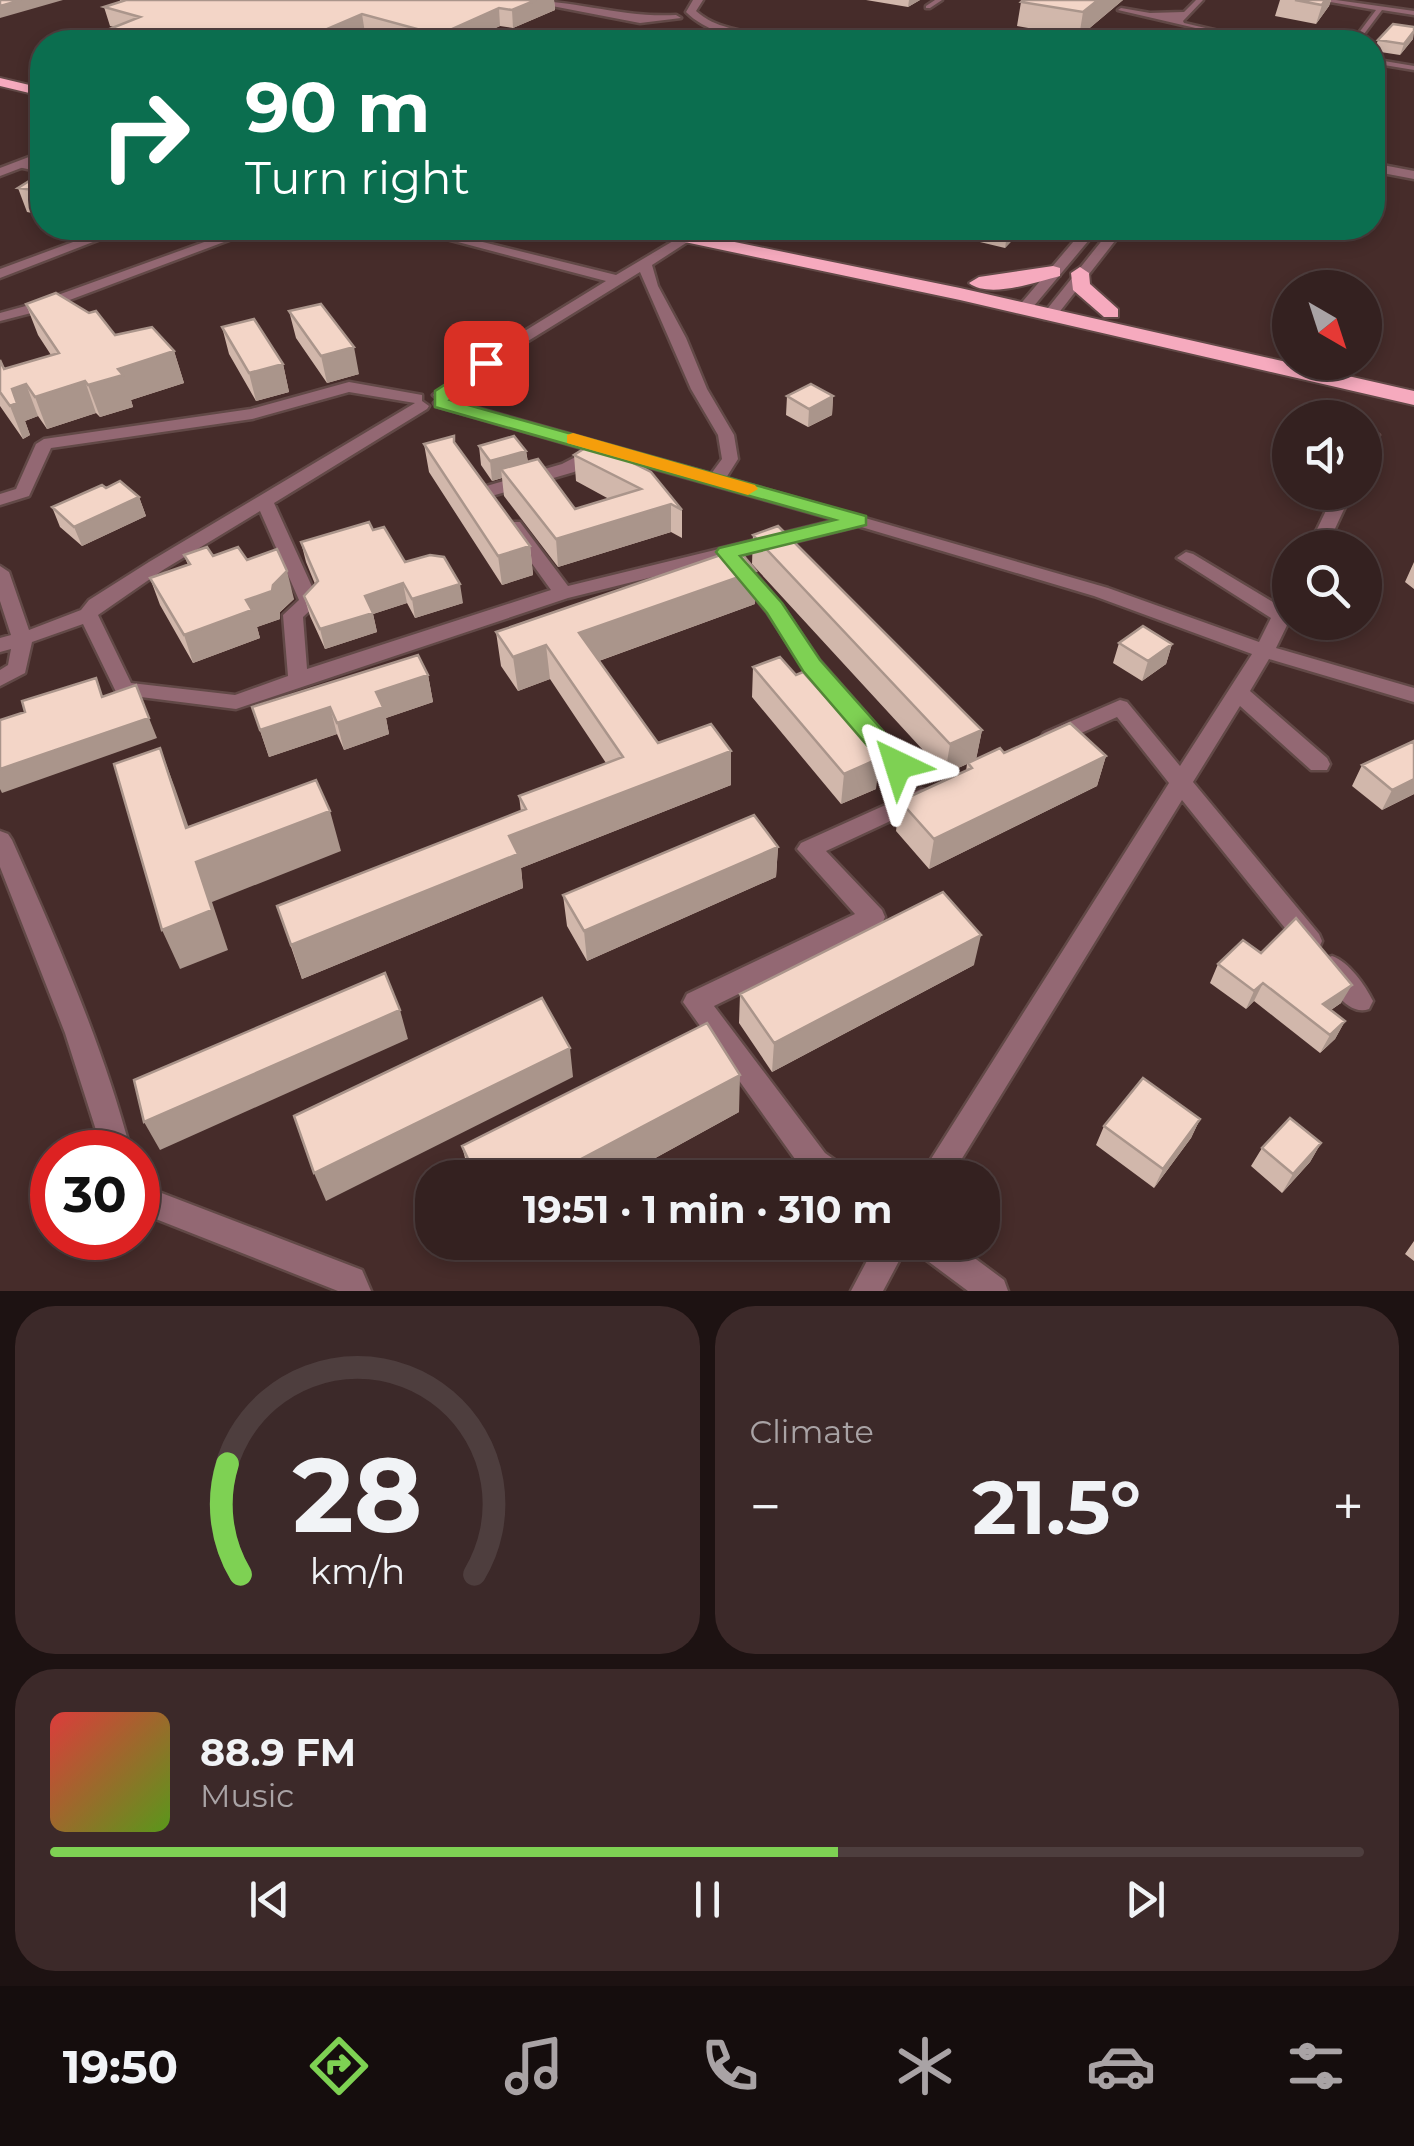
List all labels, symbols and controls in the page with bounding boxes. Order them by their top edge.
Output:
text: 90 m [245,64,430,150]
icon: right [80,70,210,200]
text: Turn right [245,150,470,205]
north arrow [1272,270,1382,380]
map controls [1272,270,1382,640]
pin [444,321,529,406]
icon: arrive [459,336,514,391]
button: sound [1272,400,1382,510]
button: search [1272,530,1382,640]
position arrow [846,713,950,817]
speed limit sign: 30 [30,1130,160,1260]
text: 19:51 · 1 min · 310 m [523,1186,892,1233]
text: Climate [750,1412,874,1451]
text: 28 [292,1431,422,1558]
text: 21.5° [972,1461,1141,1553]
text: − [750,1473,781,1540]
text: + [1332,1473,1364,1540]
text: km/h [310,1549,405,1593]
text: 88.9 FM [200,1729,356,1776]
text: Music [200,1776,294,1815]
icon: previous [242,1872,297,1927]
icon: pause [680,1872,735,1927]
icon: next [1118,1872,1173,1927]
icon: directions [304,2031,374,2101]
icon: music [499,2031,569,2101]
icon: phone [695,2031,765,2101]
icon: climate [890,2031,960,2101]
icon: car [1086,2031,1156,2101]
icon: filters [1281,2031,1351,2101]
text: 19:50 [63,2039,178,2094]

